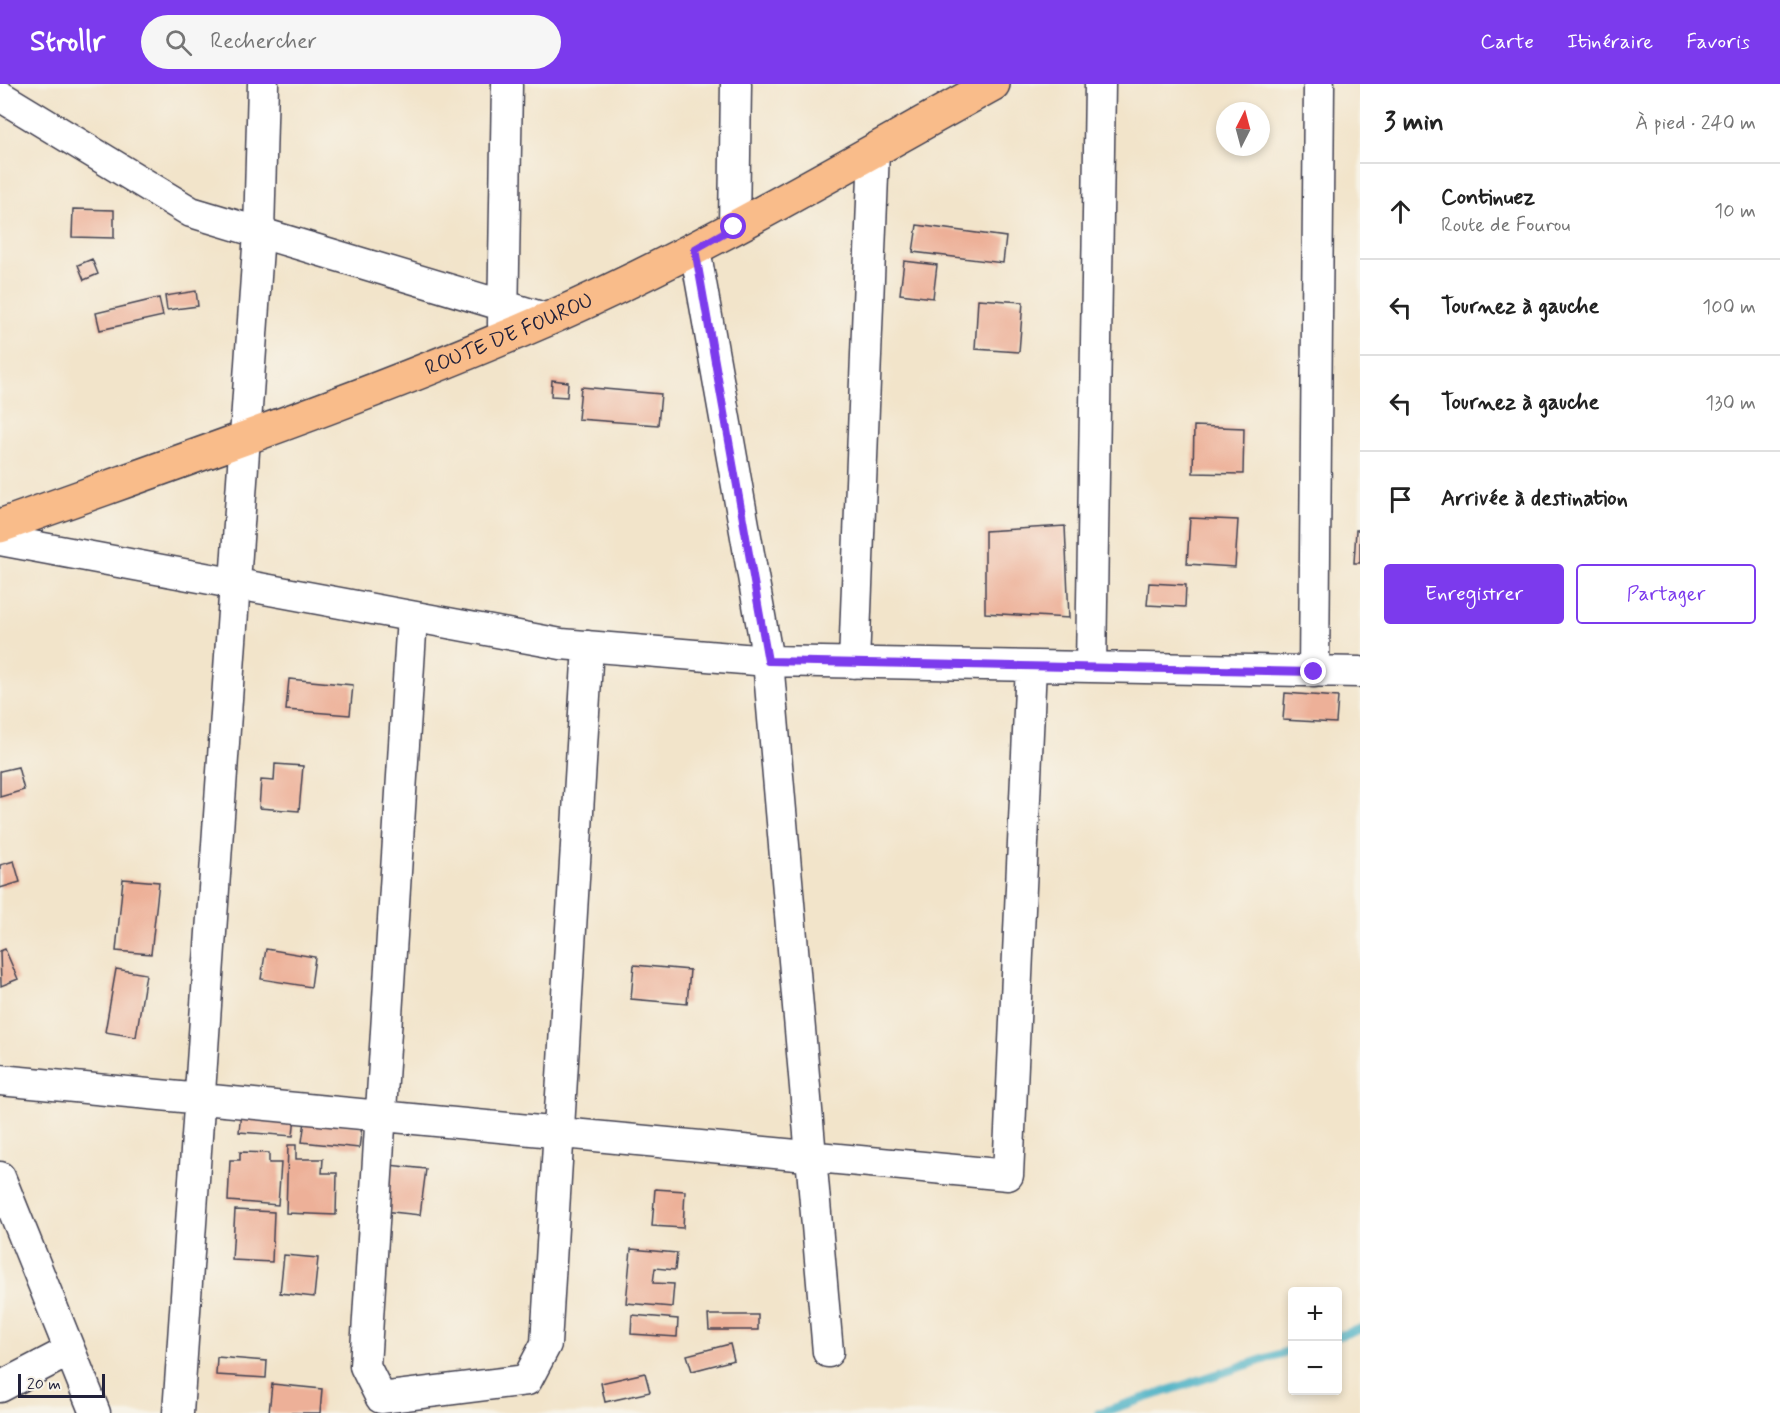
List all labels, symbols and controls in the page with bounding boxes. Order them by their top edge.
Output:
search box [141,15,561,69]
text: Strollr [30,24,105,61]
icon: search [162,26,195,59]
text: Rechercher [210,28,317,56]
text: Carte [1480,28,1534,56]
text: Itinéraire [1567,28,1653,56]
text: Favoris [1686,28,1750,56]
north arrow [1216,102,1270,156]
text: 3 min [1384,106,1444,140]
text: À pied · 240 m [1635,110,1756,137]
text: Continuez [1441,184,1535,212]
icon: ahead [1384,195,1417,228]
text: 10 m [1714,198,1756,225]
text: Route de Fourou [1441,212,1570,239]
route start [720,213,746,239]
street label: ROUTE DE FOUROU [421,286,598,383]
icon: left [1384,291,1417,324]
text: Tournez à gauche [1441,293,1599,321]
text: 100 m [1702,294,1756,321]
icon: left [1384,387,1417,420]
text: Tournez à gauche [1441,389,1599,417]
text: 130 m [1705,390,1756,417]
icon: arrive [1384,483,1417,516]
text: Arrivée à destination [1441,485,1628,513]
button: Enregistrer [1384,564,1564,624]
button: Partager [1576,564,1756,624]
route end [1300,658,1326,684]
map controls [1288,1287,1342,1395]
button: + [1288,1287,1342,1341]
button: − [1288,1341,1342,1395]
scale bar [18,1371,105,1398]
text: 20 m [27,1374,61,1395]

